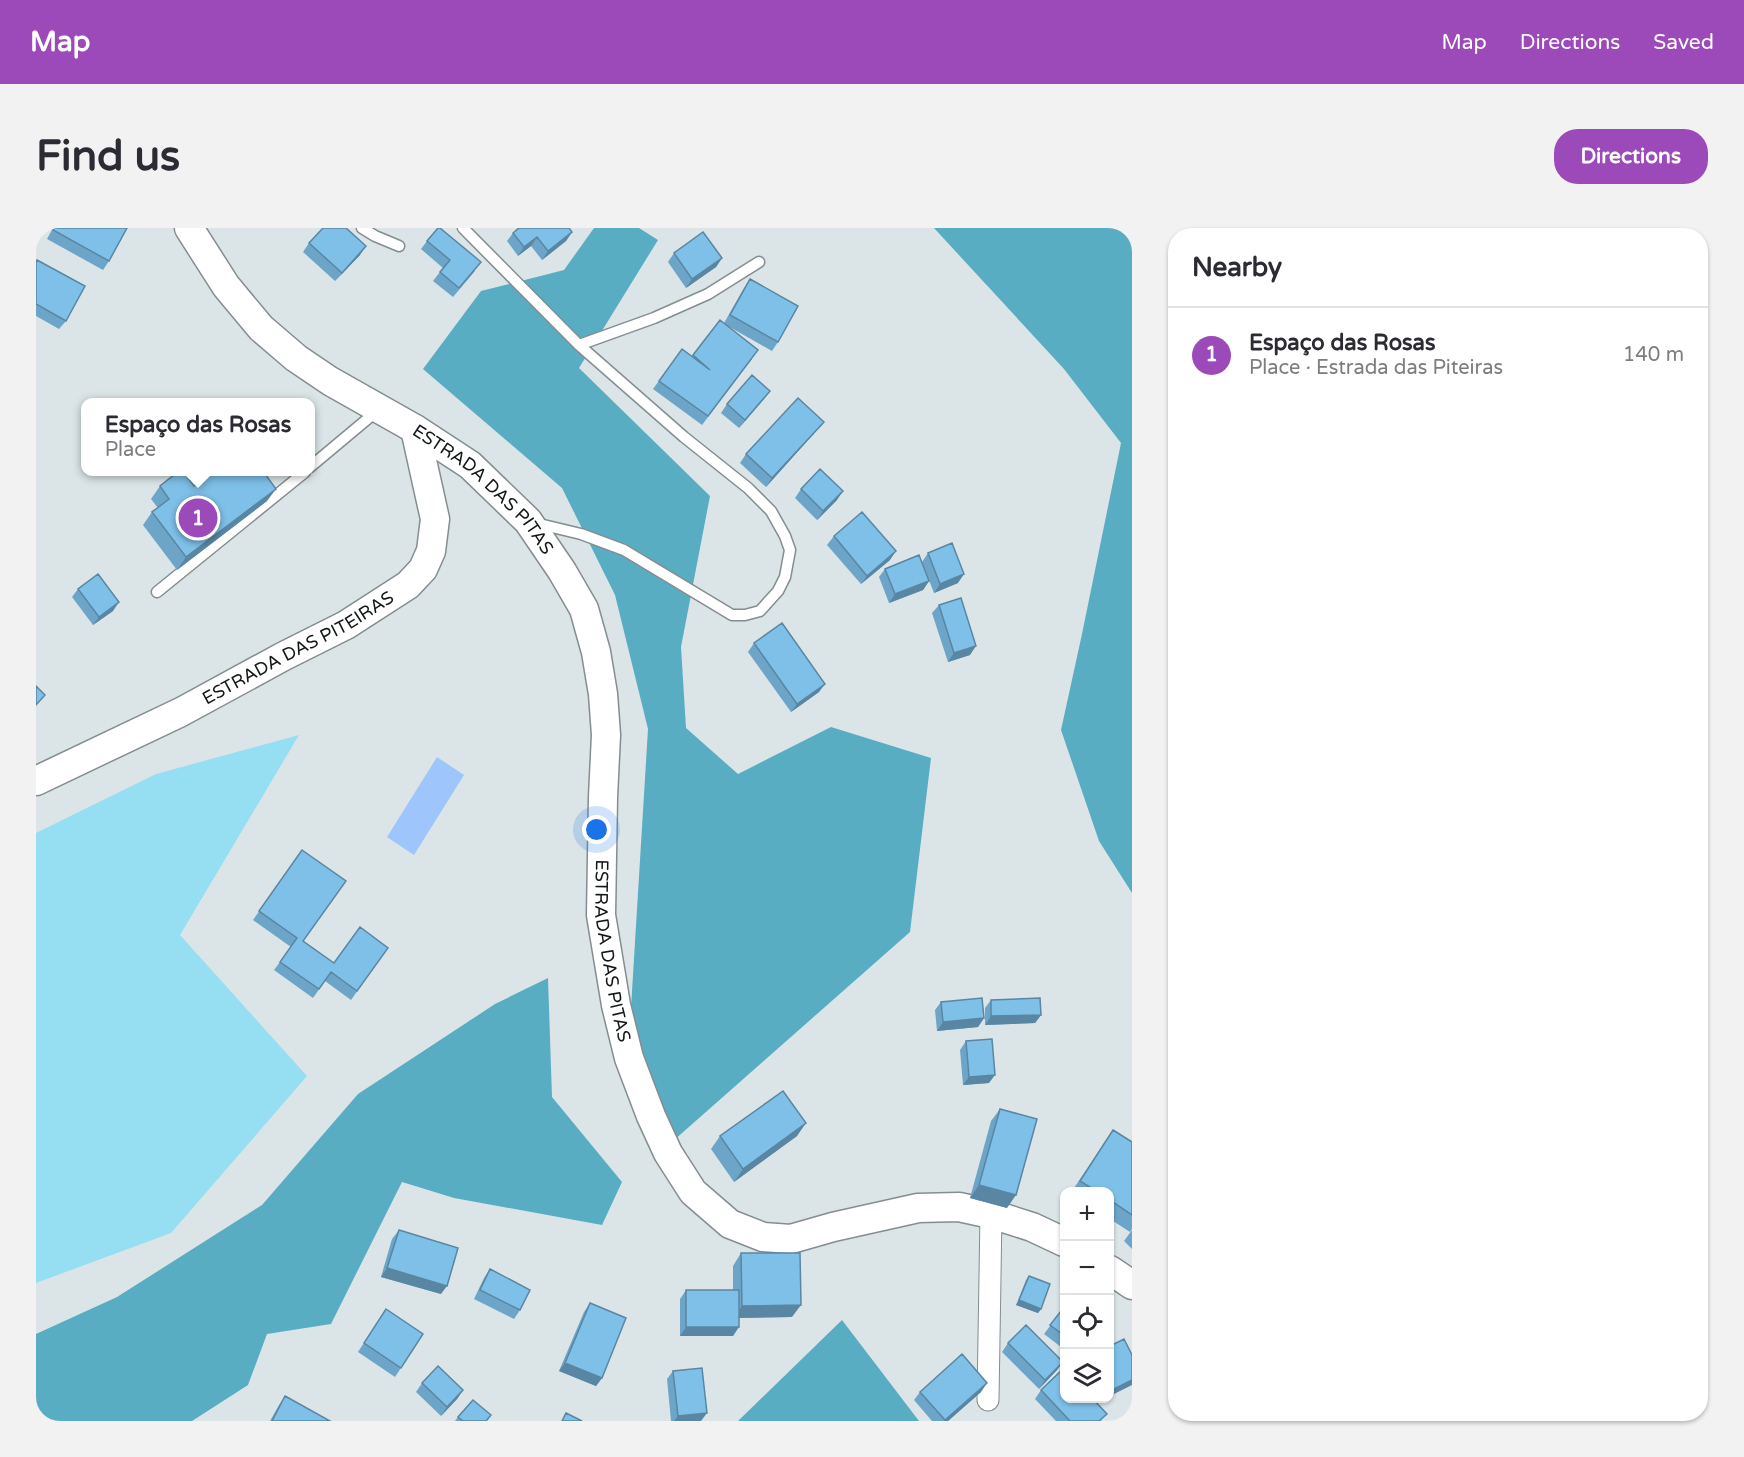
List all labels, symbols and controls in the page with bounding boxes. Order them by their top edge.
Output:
text: Map [30,25,90,59]
text: Map [1441,30,1487,55]
text: Directions [1520,30,1620,55]
text: Saved [1653,30,1714,55]
button: Directions [1554,129,1708,184]
text: Find us [36,131,180,182]
text: Nearby [1192,252,1282,283]
text: Espaço das Rosas [1249,330,1436,356]
text: 1 [1205,343,1218,367]
text: 140 m [1623,343,1684,367]
text: Place · Estrada das Piteiras [1249,356,1503,380]
popup [81,398,315,476]
text: Espaço das Rosas [105,412,291,438]
street label: ESTRADA DAS PITAS [409,419,558,558]
text: Place [105,438,156,462]
pin: 1 [178,496,218,540]
street label: ESTRADA DAS PITEIRAS [198,586,398,709]
your location [582,815,611,844]
street label: ESTRADA DAS PITAS [590,859,636,1044]
map controls [1060,1187,1114,1403]
button: + [1060,1187,1114,1241]
button: − [1060,1241,1114,1295]
button: locate [1060,1295,1114,1349]
button: layers [1060,1349,1114,1403]

